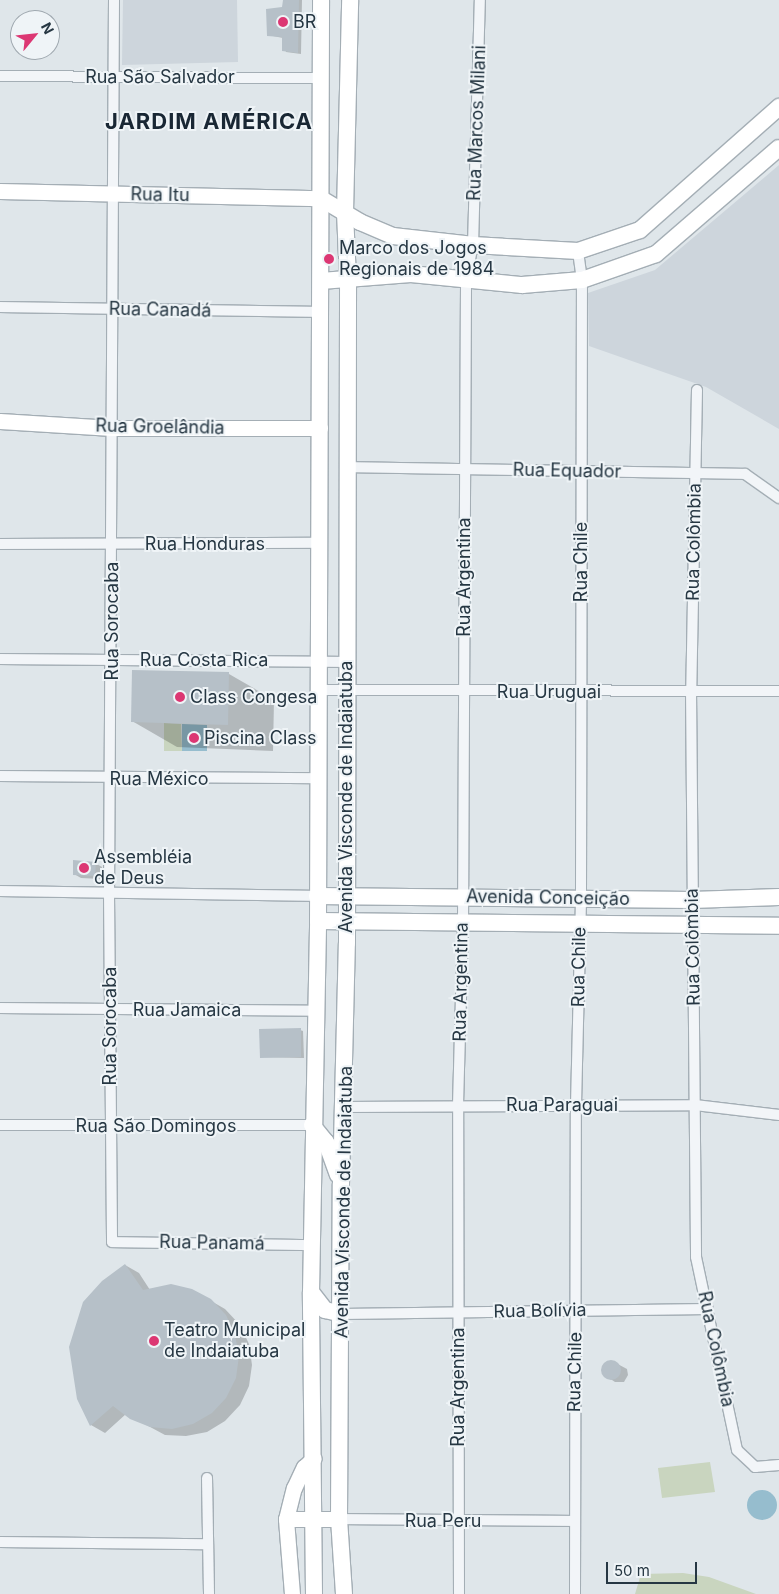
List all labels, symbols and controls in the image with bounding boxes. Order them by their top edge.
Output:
north arrow [10,10,60,60]
place label: BR [293,11,316,33]
marker: BR [277,16,289,28]
text: N [38,19,58,37]
street label: Rua Marcos Milani [463,45,491,201]
street label: Rua São Salvador [85,66,235,88]
district label: JARDIM AMÉRICA [103,109,315,135]
street label: Rua Itu [130,184,190,206]
place label: Marco dos Jogos Regionais de 1984 [339,238,494,280]
marker: Marco dos Jogos Regionais de 1984 [323,253,335,265]
street label: Rua Canadá [109,298,211,322]
street label: Rua Groelândia [95,415,225,439]
street label: Rua Equador [513,459,621,483]
street label: Rua Colômbia [682,483,706,601]
street label: Rua Argentina [453,517,475,637]
street label: Rua Chile [570,522,592,602]
street label: Rua Honduras [145,533,265,555]
street label: Rua Sorocaba [101,562,123,680]
street label: Rua Costa Rica [140,649,268,671]
street label: Avenida Visconde de Indaiatuba [335,661,357,933]
street label: Rua Uruguai [497,681,601,703]
place label: Class Congesa [190,686,317,708]
marker: Class Congesa [174,691,186,703]
place label: Piscina Class [204,727,316,749]
marker: Piscina Class [188,732,200,744]
street label: Rua México [109,768,209,790]
place label: Assembléia de Deus [94,847,192,890]
marker: Assembléia de Deus [78,862,90,874]
street label: Avenida Conceição [466,886,630,910]
street label: Rua Colômbia [681,888,705,1006]
street label: Rua Argentina [449,922,473,1042]
street label: Rua Chile [568,927,590,1007]
street label: Rua Sorocaba [99,967,121,1085]
street label: Rua Jamaica [133,999,241,1021]
street label: Avenida Visconde de Indaiatuba [331,1065,357,1339]
street label: Rua Paraguai [506,1094,618,1116]
street label: Rua São Domingos [76,1115,236,1137]
street label: Rua Panamá [159,1231,265,1255]
street label: Rua Colômbia [693,1289,739,1409]
street label: Rua Bolívia [493,1299,587,1323]
place label: Teatro Municipal de Indaiatuba [164,1320,305,1362]
street label: Rua Argentina [447,1327,469,1447]
street label: Rua Chile [564,1332,586,1412]
marker: Teatro Municipal de Indaiatuba [148,1335,160,1347]
street label: Rua Peru [405,1510,481,1532]
scale bar [609,1552,700,1584]
text: 50 m [614,1561,650,1580]

